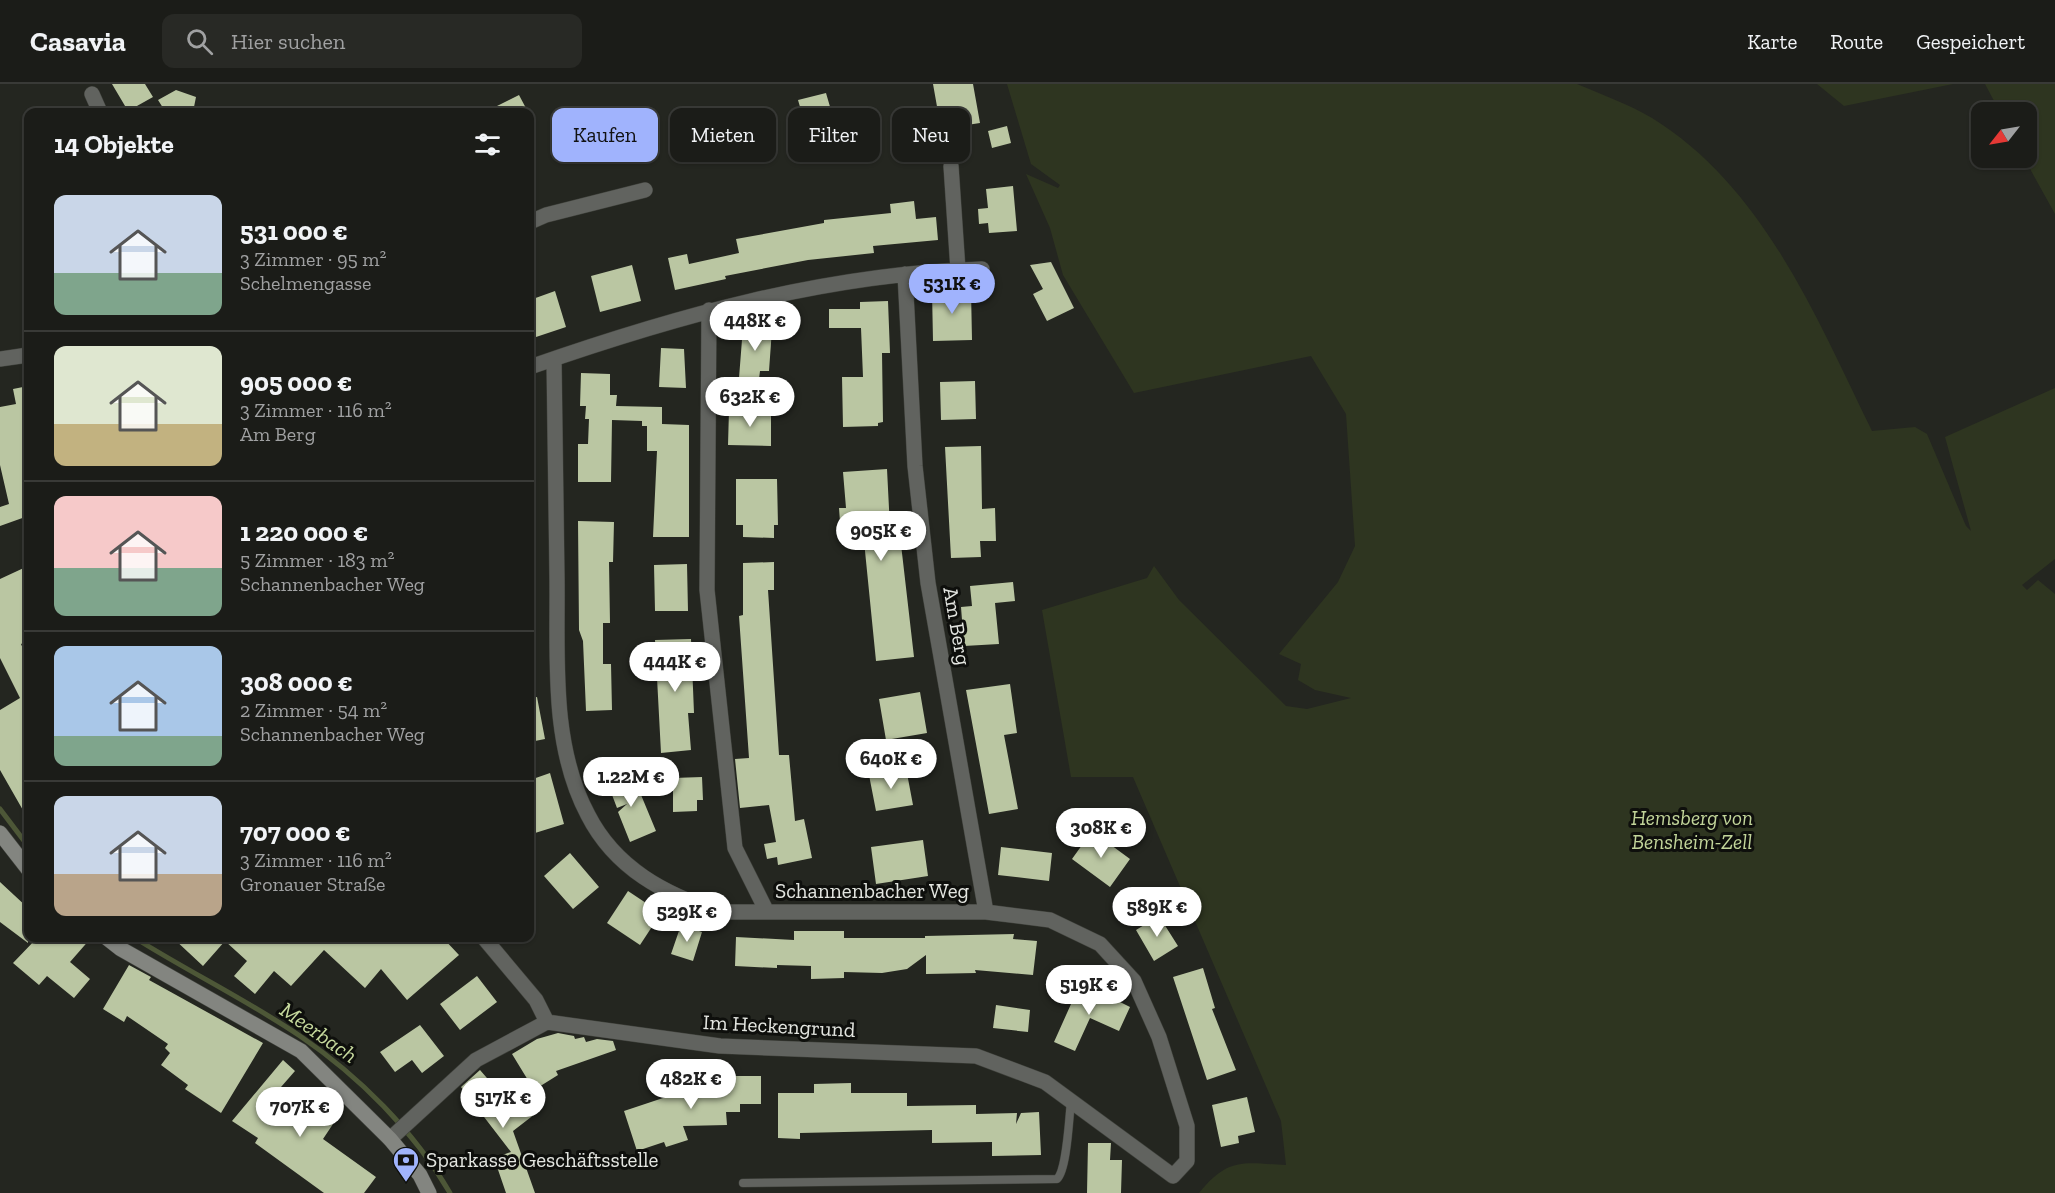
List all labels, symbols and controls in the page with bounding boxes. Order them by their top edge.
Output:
search box [162,14,582,68]
text: Casavia [30,25,126,58]
icon: search [183,25,216,58]
text: Hier suchen [231,28,345,55]
text: Karte [1747,29,1797,54]
text: Route [1830,29,1883,54]
text: Gespeichert [1916,29,2025,54]
north arrow [1971,102,2037,168]
map controls [1971,102,2037,168]
chip: Kaufen [552,108,658,162]
chip: Mieten [670,108,776,162]
chip: Filter [788,108,880,162]
chip: Neu [892,108,970,162]
text: 14 Objekte [54,128,174,160]
icon: filters [471,128,504,161]
text: 531 000 € [240,215,348,247]
icon: home [102,219,174,291]
text: 3 Zimmer · 95 m² [240,247,387,271]
pin: 531K € [903,264,1001,315]
text: Schelmengasse [240,271,371,295]
text: 531K € [923,271,981,295]
pin: 448K € [706,301,804,352]
text: 448K € [724,308,786,332]
text: 905 000 € [240,366,353,398]
icon: home [102,370,174,442]
pin: 632K € [701,377,799,428]
text: 632K € [719,384,781,408]
text: 3 Zimmer · 116 m² [240,398,392,422]
text: Am Berg [240,422,316,446]
pin: 905K € [832,511,930,562]
text: 1 220 000 € [240,516,368,548]
text: 905K € [850,518,912,542]
icon: home [102,520,174,592]
text: 5 Zimmer · 183 m² [240,548,394,572]
text: Schannenbacher Weg [240,572,425,596]
street label: Am Berg [938,585,977,668]
pin: 444K € [626,642,724,693]
text: 444K € [643,649,707,673]
text: 308 000 € [240,666,353,698]
icon: home [102,670,174,742]
text: 2 Zimmer · 54 m² [240,698,387,722]
text: Schannenbacher Weg [240,722,425,746]
pin: 640K € [842,739,940,790]
text: 640K € [860,746,922,770]
pin: 1.22M € [576,757,686,808]
text: 1.22M € [597,764,665,788]
park label: Hemsberg von Bensheim-Zell [1631,805,1753,854]
pin: 308K € [1052,808,1150,859]
text: 308K € [1070,815,1132,839]
text: 707 000 € [240,816,351,848]
icon: home [102,820,174,892]
text: 3 Zimmer · 116 m² [240,848,392,872]
text: Gronauer Straße [240,872,385,896]
street label: Schannenbacher Weg [775,878,970,903]
pin: 589K € [1108,887,1206,938]
pin: 529K € [638,892,736,943]
text: 589K € [1127,894,1187,918]
text: 529K € [657,899,717,923]
pin: 519K € [1040,965,1138,1016]
text: 519K € [1060,972,1118,996]
water label: Meerbach [275,996,363,1069]
street label: Im Heckengrund [702,1009,856,1042]
pin: 482K € [642,1059,740,1110]
text: 482K € [660,1066,722,1090]
pin: 517K € [454,1078,552,1129]
text: 517K € [474,1085,532,1109]
pin: 707K € [251,1087,349,1138]
text: 707K € [270,1094,330,1118]
bank icon: Sparkasse Geschäftsstelle [391,1145,421,1183]
place label: Sparkasse Geschäftsstelle [426,1147,659,1172]

